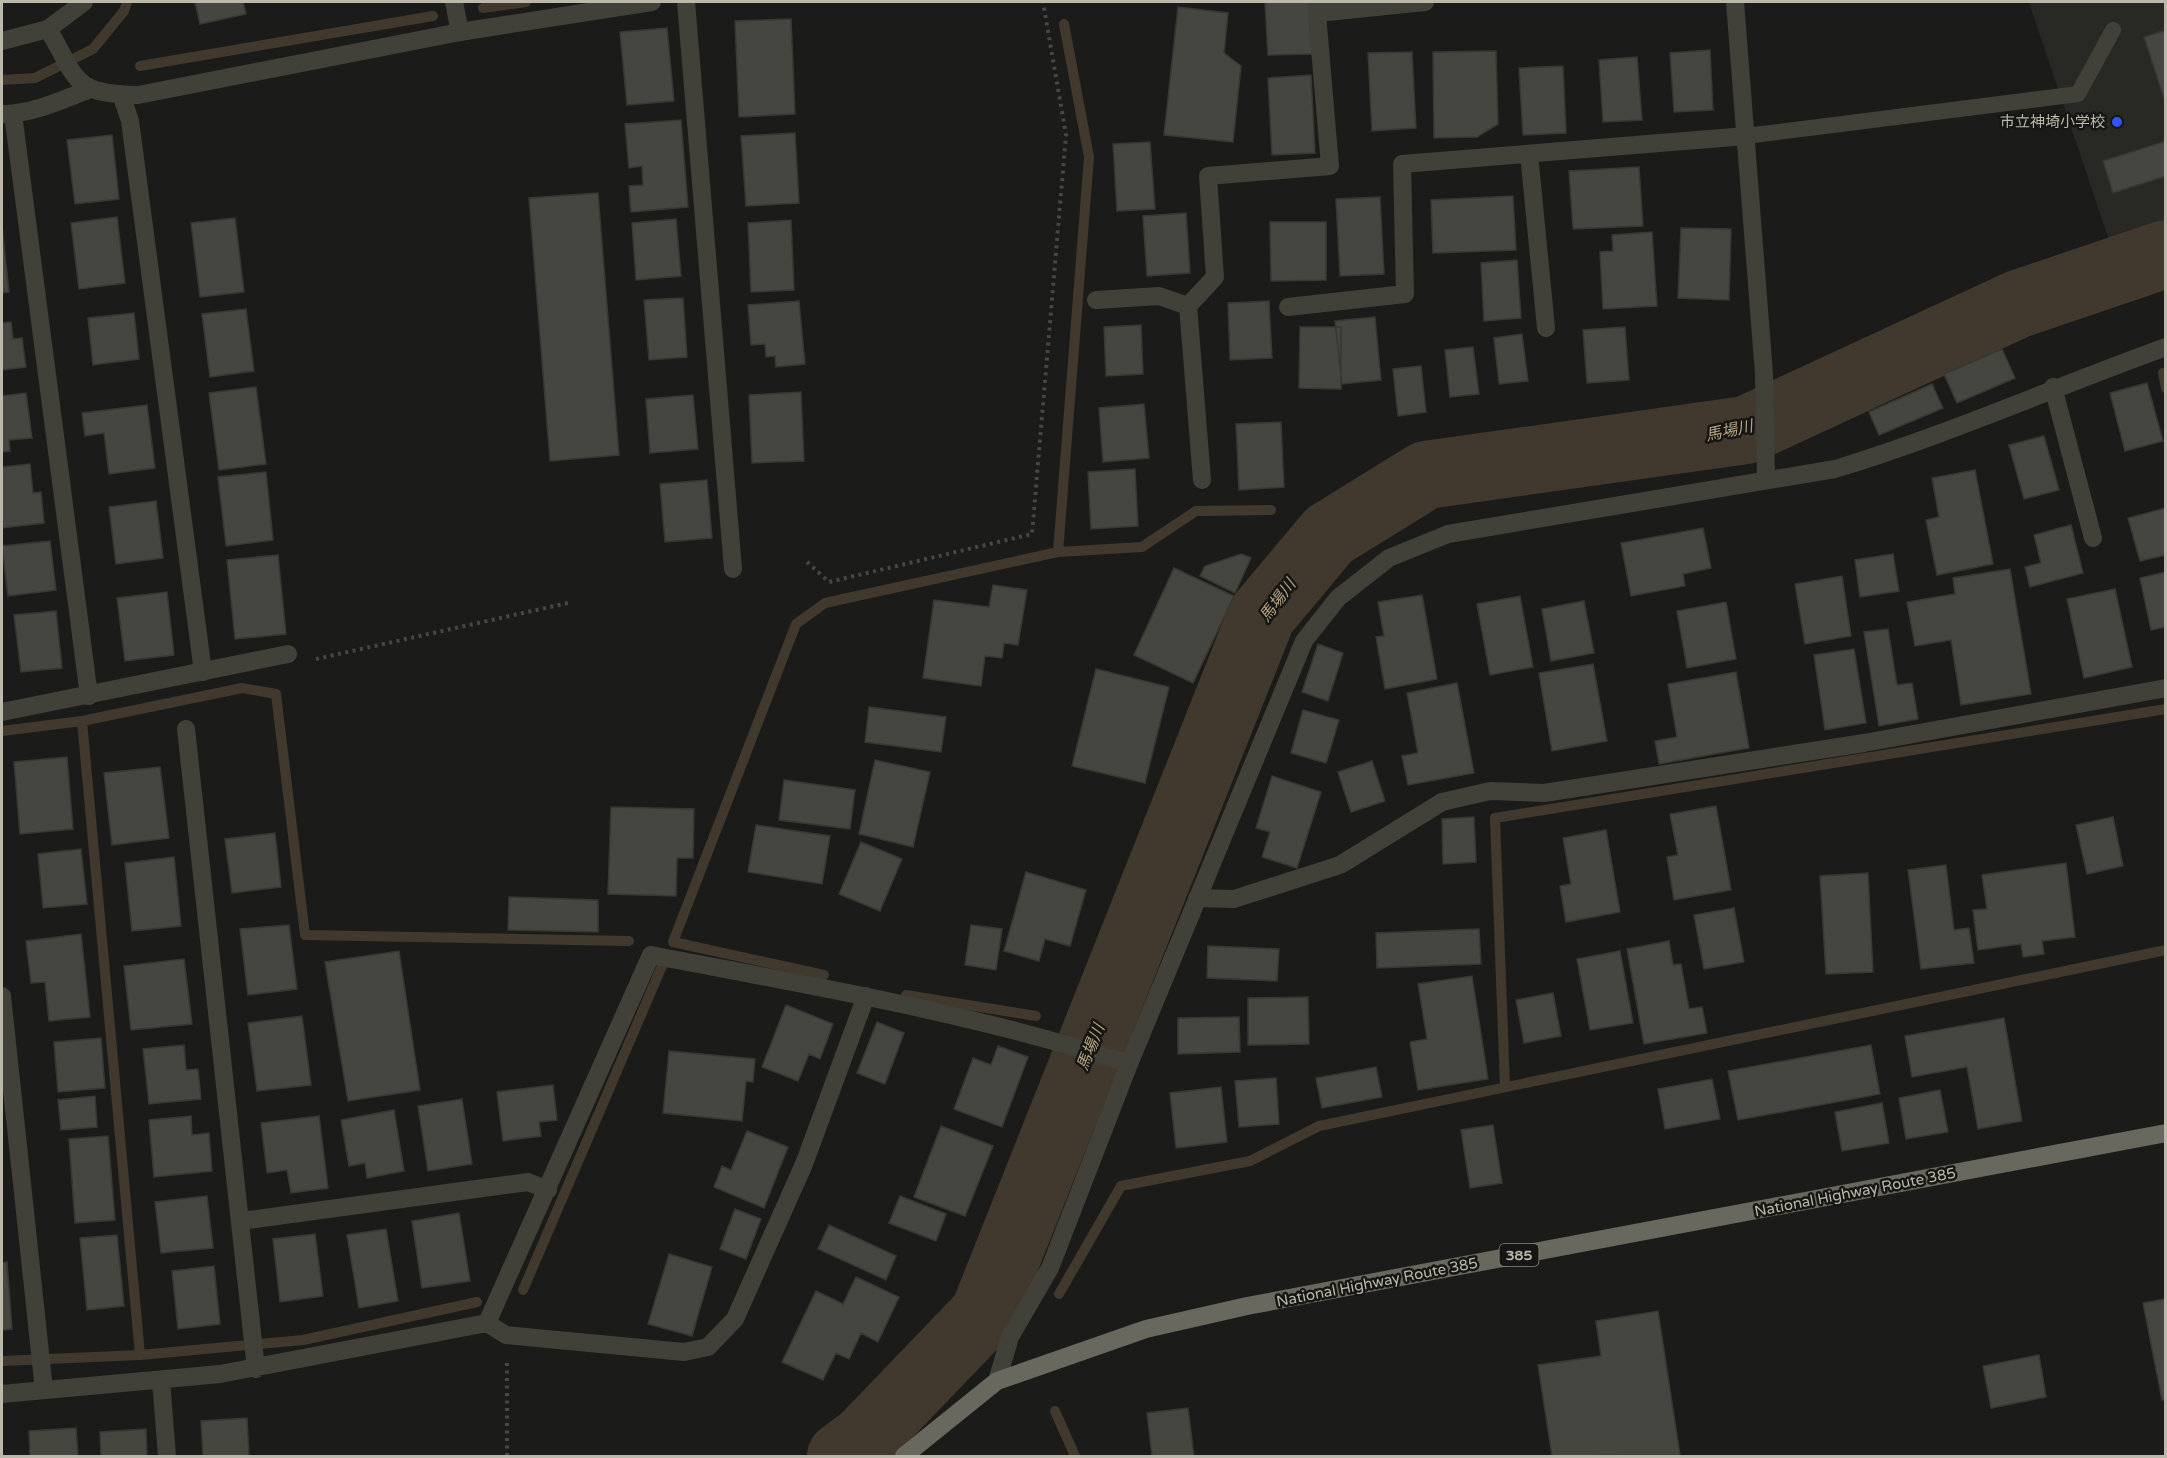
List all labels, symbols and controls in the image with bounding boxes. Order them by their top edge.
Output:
place label: 市立神埼小学校 [2000,113,2105,131]
marker: 市立神埼小学校 [2110,115,2124,129]
water label: 馬場川 [1704,416,1757,446]
water label: 馬場川 [1255,574,1301,626]
water label: 馬場川 [1073,1020,1110,1073]
street label: National Highway Route 385 [1753,1164,1957,1220]
road number: 385 [1500,1244,1538,1266]
street label: National Highway Route 385 [1275,1254,1479,1310]

